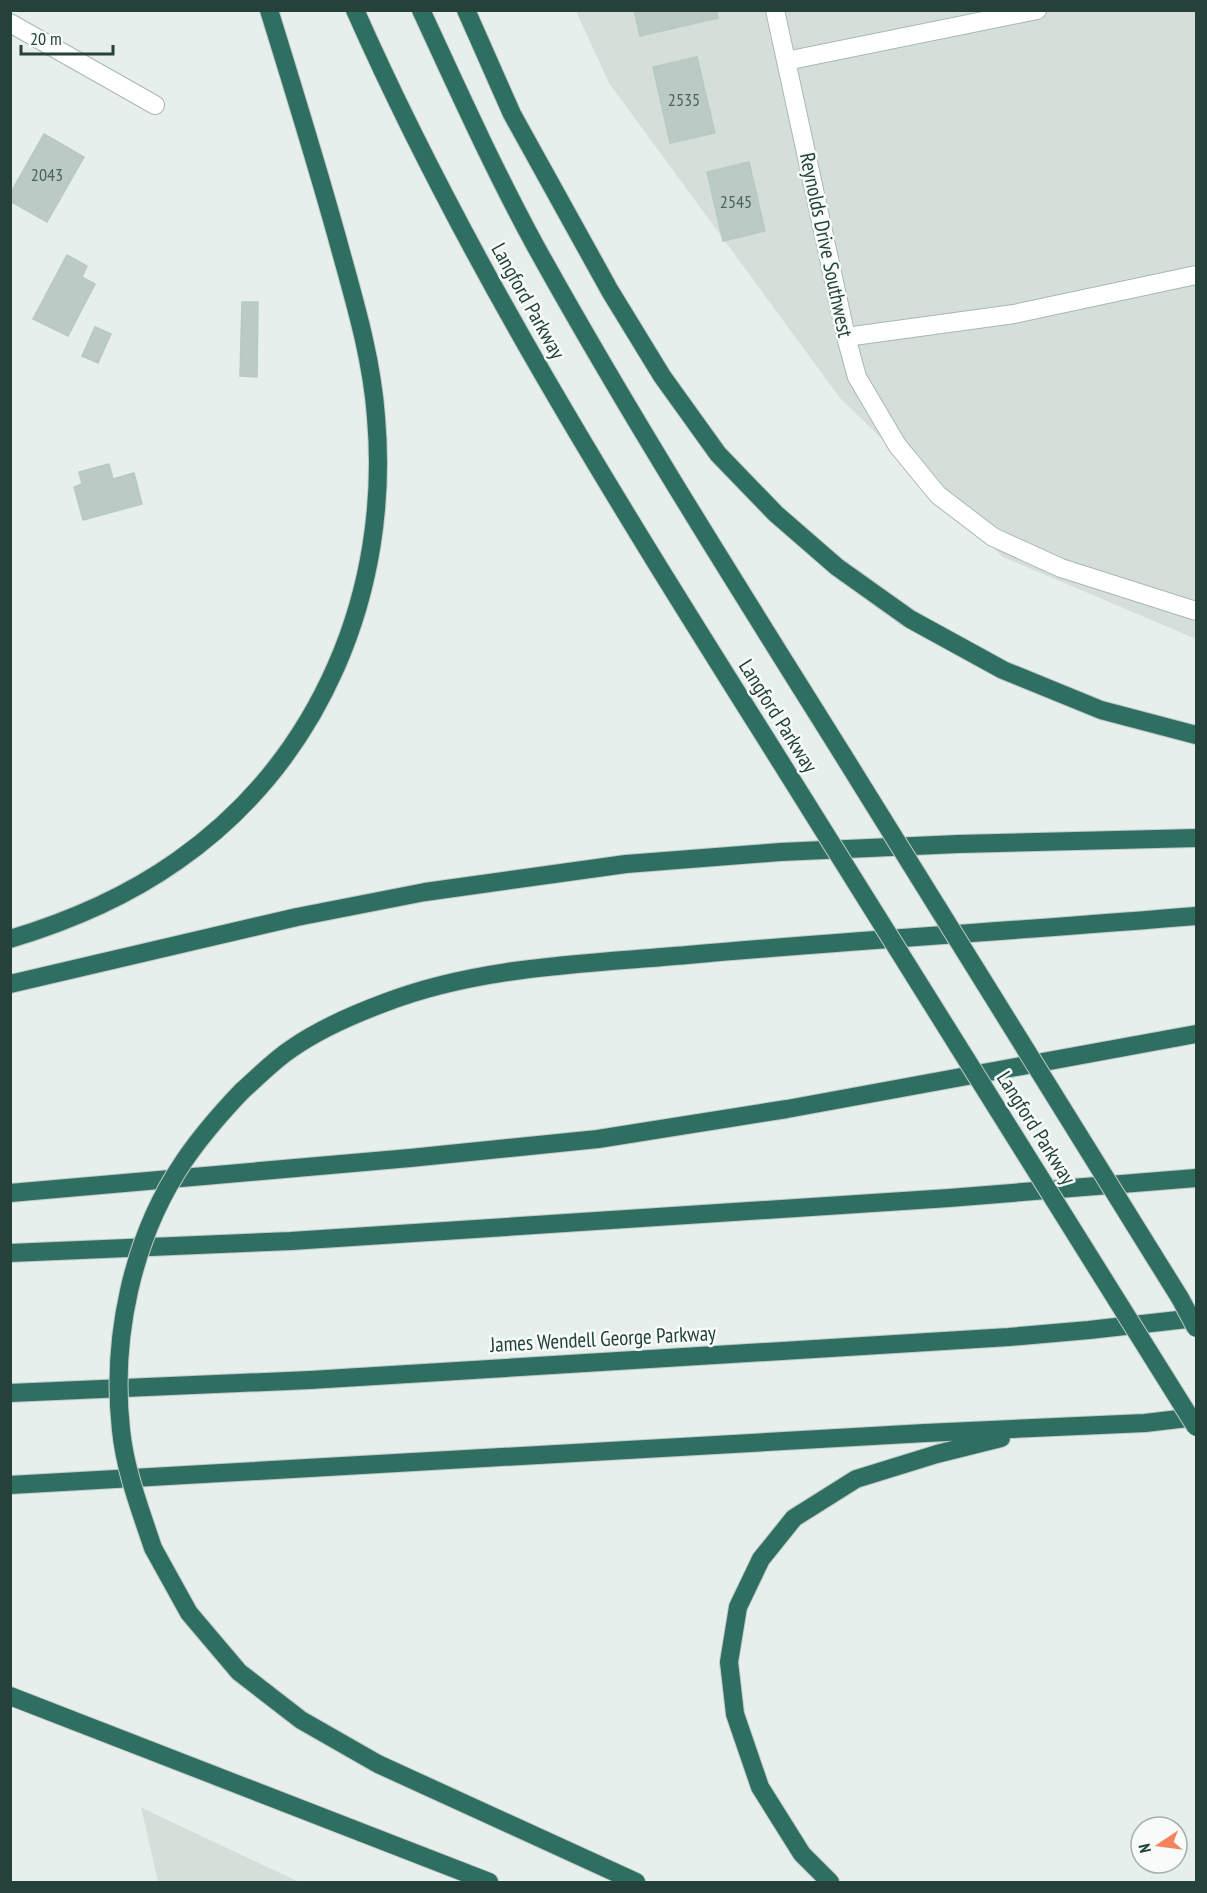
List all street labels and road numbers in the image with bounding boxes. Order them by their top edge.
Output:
street label: Reynolds Drive Southwest [794,150,859,340]
street label: Langford Parkway [485,238,571,364]
street label: Langford Parkway [733,654,824,778]
street label: Langford Parkway [991,1066,1082,1190]
street label: James Wendell George Parkway [488,1319,717,1358]

